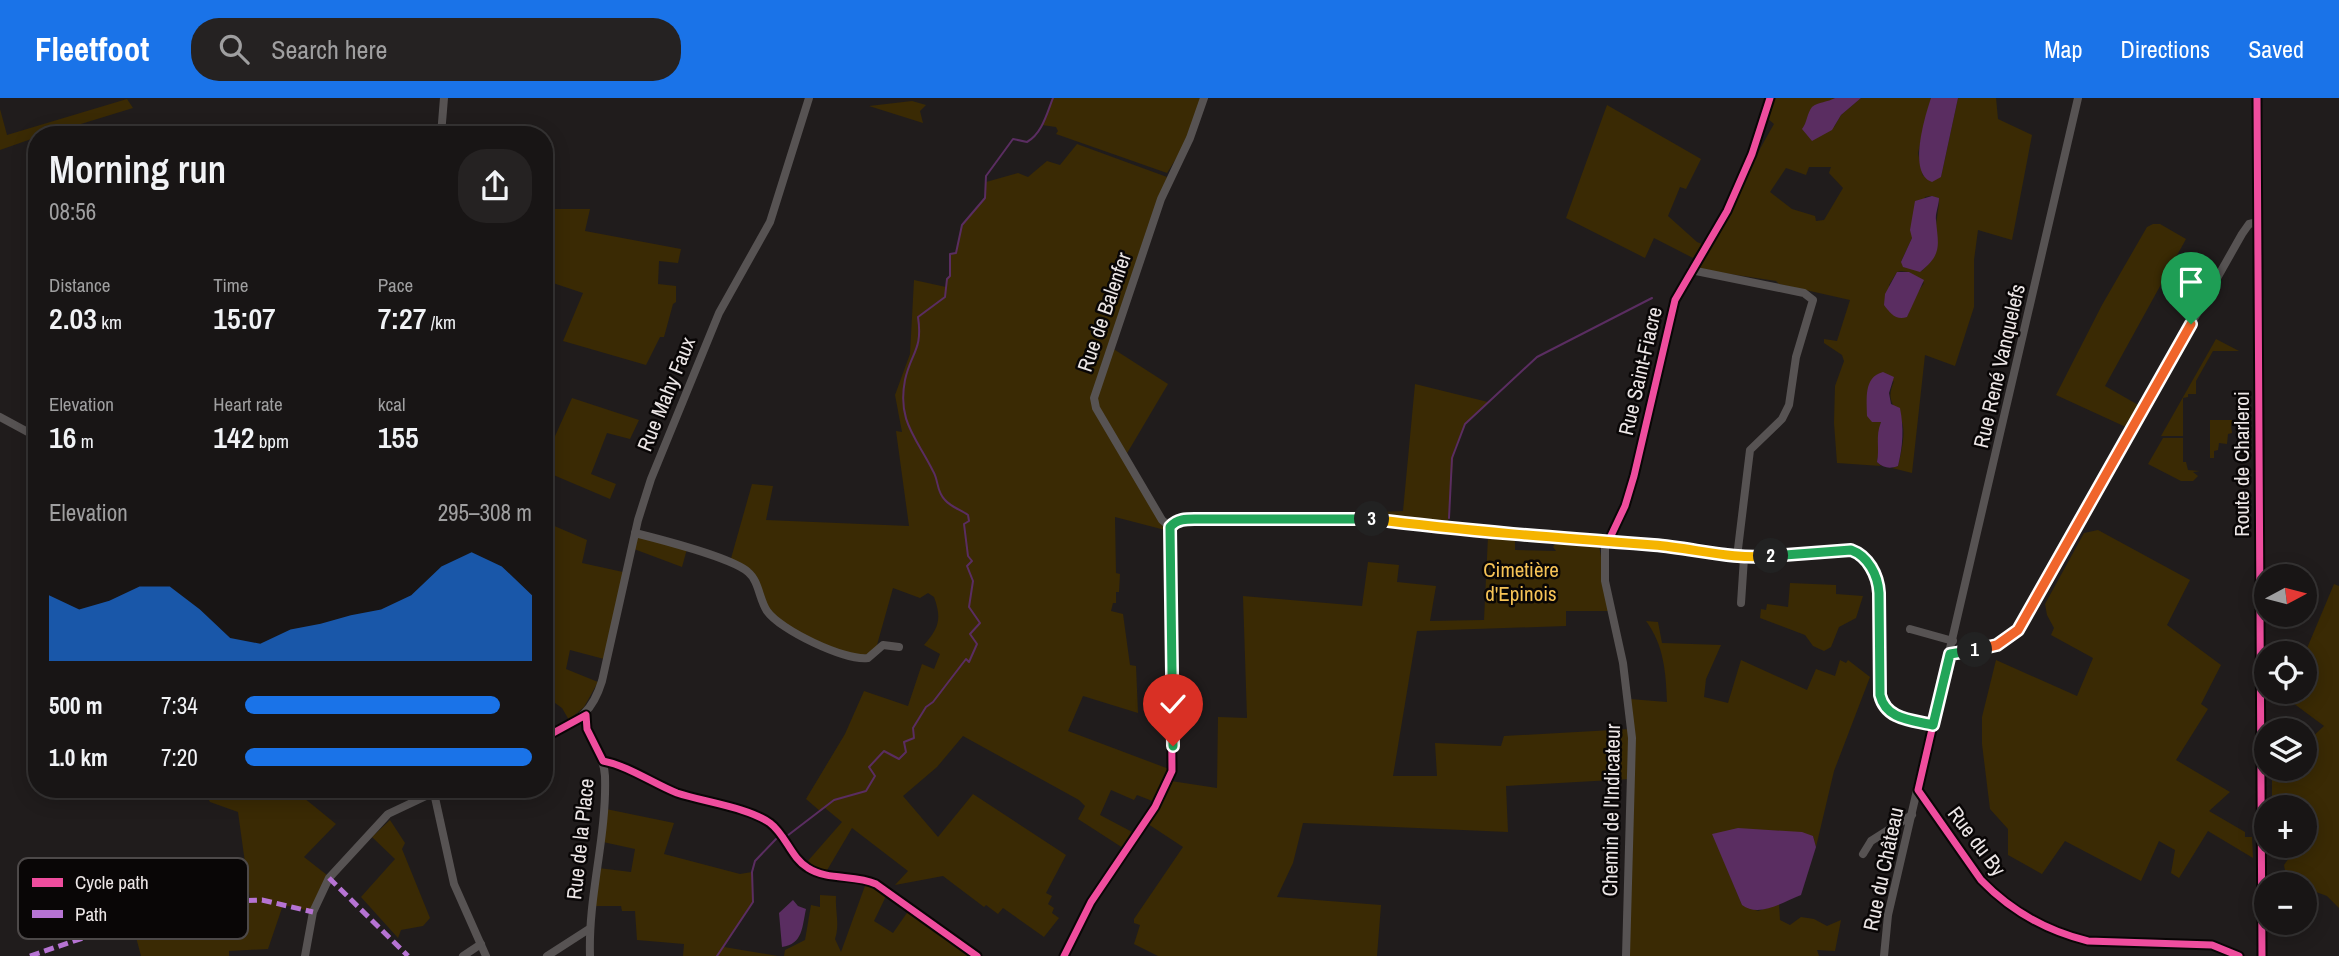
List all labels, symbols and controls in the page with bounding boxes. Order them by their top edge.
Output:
search box [191,18,681,81]
text: Fleetfoot [35,27,149,71]
icon: search [215,30,253,68]
text: Search here [271,32,387,67]
text: Map [2044,33,2082,65]
text: Directions [2120,33,2210,65]
text: Saved [2248,33,2304,65]
text: Morning run [49,144,226,195]
button: share [458,149,532,223]
text: 08:56 [49,196,96,227]
street label: Rue de Balenfer [1070,248,1138,376]
pin [2161,252,2221,324]
icon: arrive [2172,263,2210,301]
text: Distance [49,272,110,298]
text: Time [213,272,248,298]
text: Pace [378,272,413,298]
street label: Rue René Vanquelefs [1966,281,2032,451]
text: 2.03 [49,298,97,338]
text: 15:07 [213,298,276,338]
text: 7:27 [378,298,426,338]
street label: Rue Saint-Fiacre [1611,304,1669,438]
text: km [97,309,122,335]
text: /km [426,309,456,335]
street label: Rue Mahy Faux [630,332,702,455]
text: Elevation [49,391,114,417]
text: Heart rate [213,391,283,417]
text: kcal [378,391,405,417]
street label: Route de Charleroi [2227,391,2256,537]
text: 16 [49,417,76,457]
text: 142 [213,417,254,457]
text: 155 [378,417,419,457]
text: m [76,428,94,454]
text: bpm [254,428,289,454]
text: Elevation [49,497,128,528]
text: 295–308 m [438,497,532,528]
pin: 3 [1354,502,1390,536]
text: 3 [1367,505,1376,531]
pin: 2 [1754,538,1788,574]
text: 2 [1766,542,1775,568]
park label: Cimetière d'Epinois [1483,555,1559,608]
north arrow [2254,564,2317,626]
map controls [2254,564,2317,935]
pin: 1 [1958,632,1993,668]
text: 1 [1970,636,1979,662]
button: locate [2254,641,2317,704]
pin [1143,674,1203,746]
icon: check [1154,685,1192,723]
text: 500 m [49,690,102,721]
text: 7:34 [161,690,198,721]
button: layers [2254,718,2317,781]
street label: Chemin de l'Indicateur [1595,723,1627,897]
text: 1.0 km [49,742,108,773]
text: 7:20 [161,742,198,773]
street label: Rue de la Place [559,777,601,901]
button: + [2254,795,2317,858]
street label: Rue du By [1941,800,2013,882]
street label: Rue du Château [1856,805,1910,933]
legend [18,858,248,939]
text: Cycle path [75,869,149,895]
button: − [2254,872,2317,935]
text: Path [75,901,107,927]

